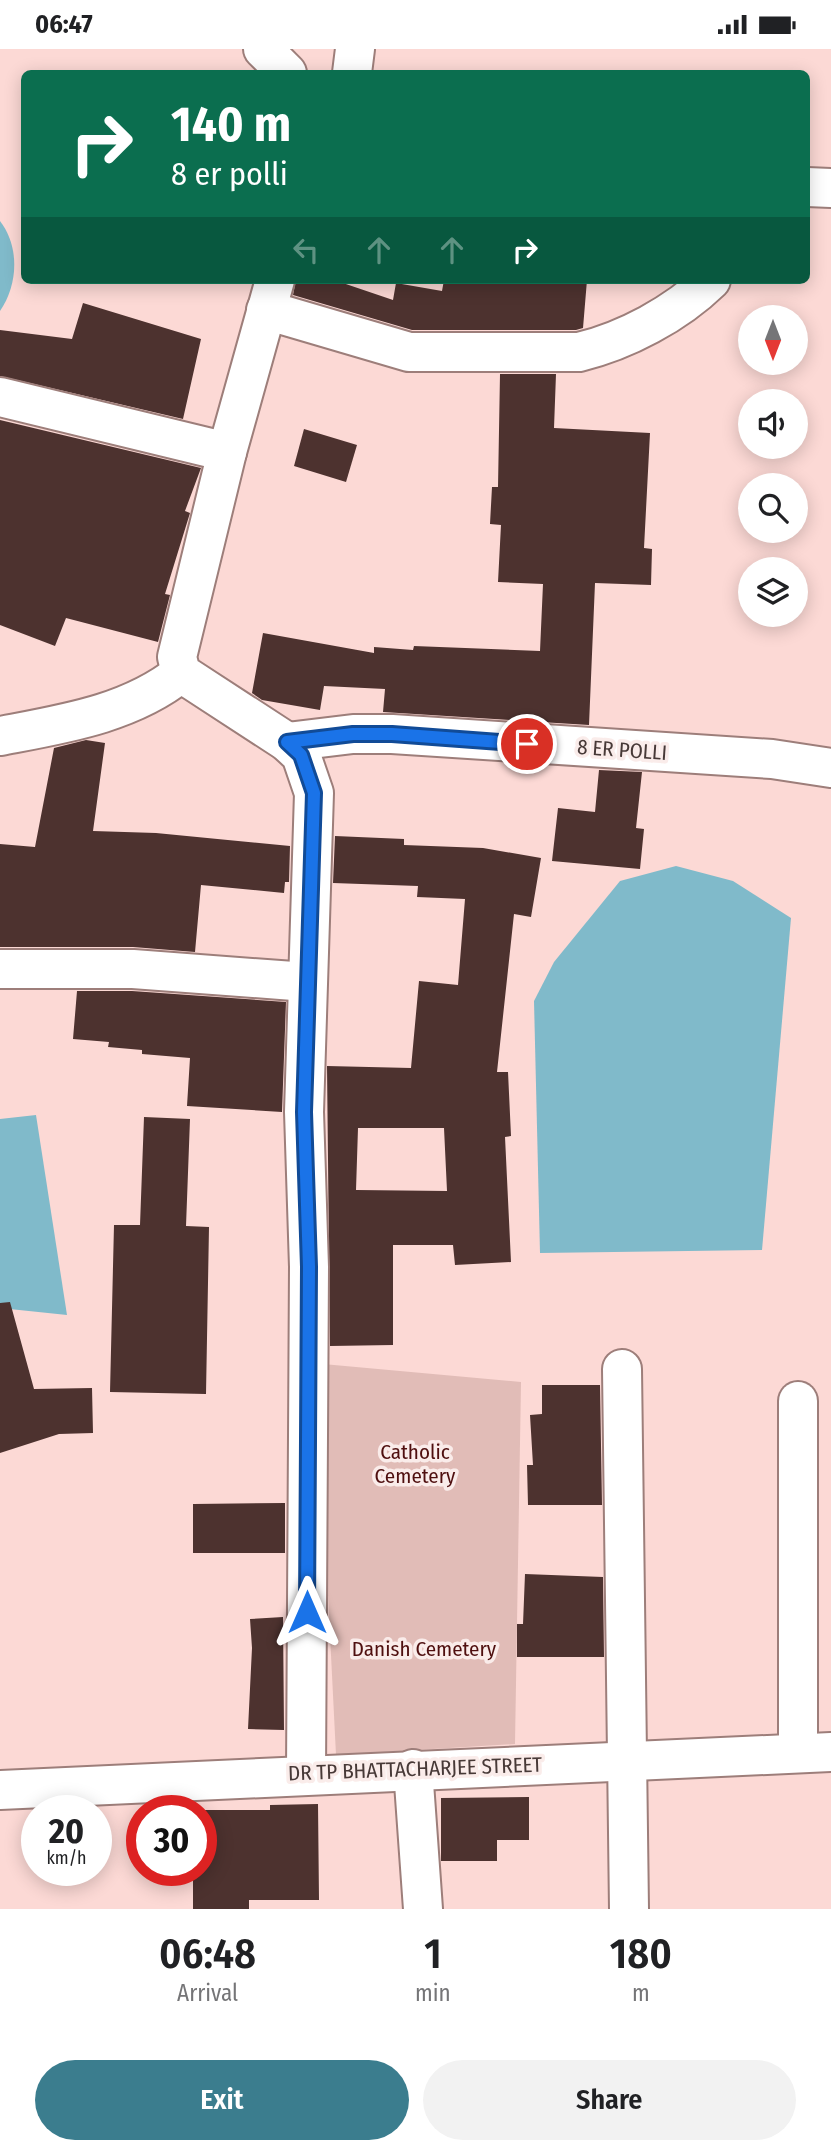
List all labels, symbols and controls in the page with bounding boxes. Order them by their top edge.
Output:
text: 06:47 [35,9,93,40]
text: 140 m [171,95,291,154]
icon: right [56,98,147,189]
text: 8 er polli [171,155,288,193]
icon: left [287,231,325,269]
icon: ahead [360,231,398,269]
icon: ahead [433,231,471,269]
icon: right [506,231,544,269]
north arrow [738,305,808,375]
map controls [738,305,808,627]
button: sound [738,389,808,459]
button: search [738,473,808,543]
button: layers [738,557,808,627]
pin [497,714,557,774]
icon: arrive [508,725,546,763]
street label: 8 ER POLLI [576,734,668,766]
park label: Catholic Cemetery [375,1439,456,1489]
position arrow [270,1575,344,1649]
park label: Danish Cemetery [352,1636,497,1662]
street label: DR TP BHATTACHARJEE STREET [287,1752,543,1786]
speed limit sign: 30 [126,1795,217,1886]
text: 20 [49,1810,84,1852]
text: km/h [46,1847,87,1869]
text: 06:48 [159,1929,256,1979]
text: 1 [424,1929,442,1979]
text: 180 [610,1929,672,1979]
text: Arrival [177,1979,238,2007]
text: min [415,1979,451,2007]
text: m [632,1979,650,2007]
button: Exit [35,2060,409,2140]
button: Share [423,2060,796,2140]

